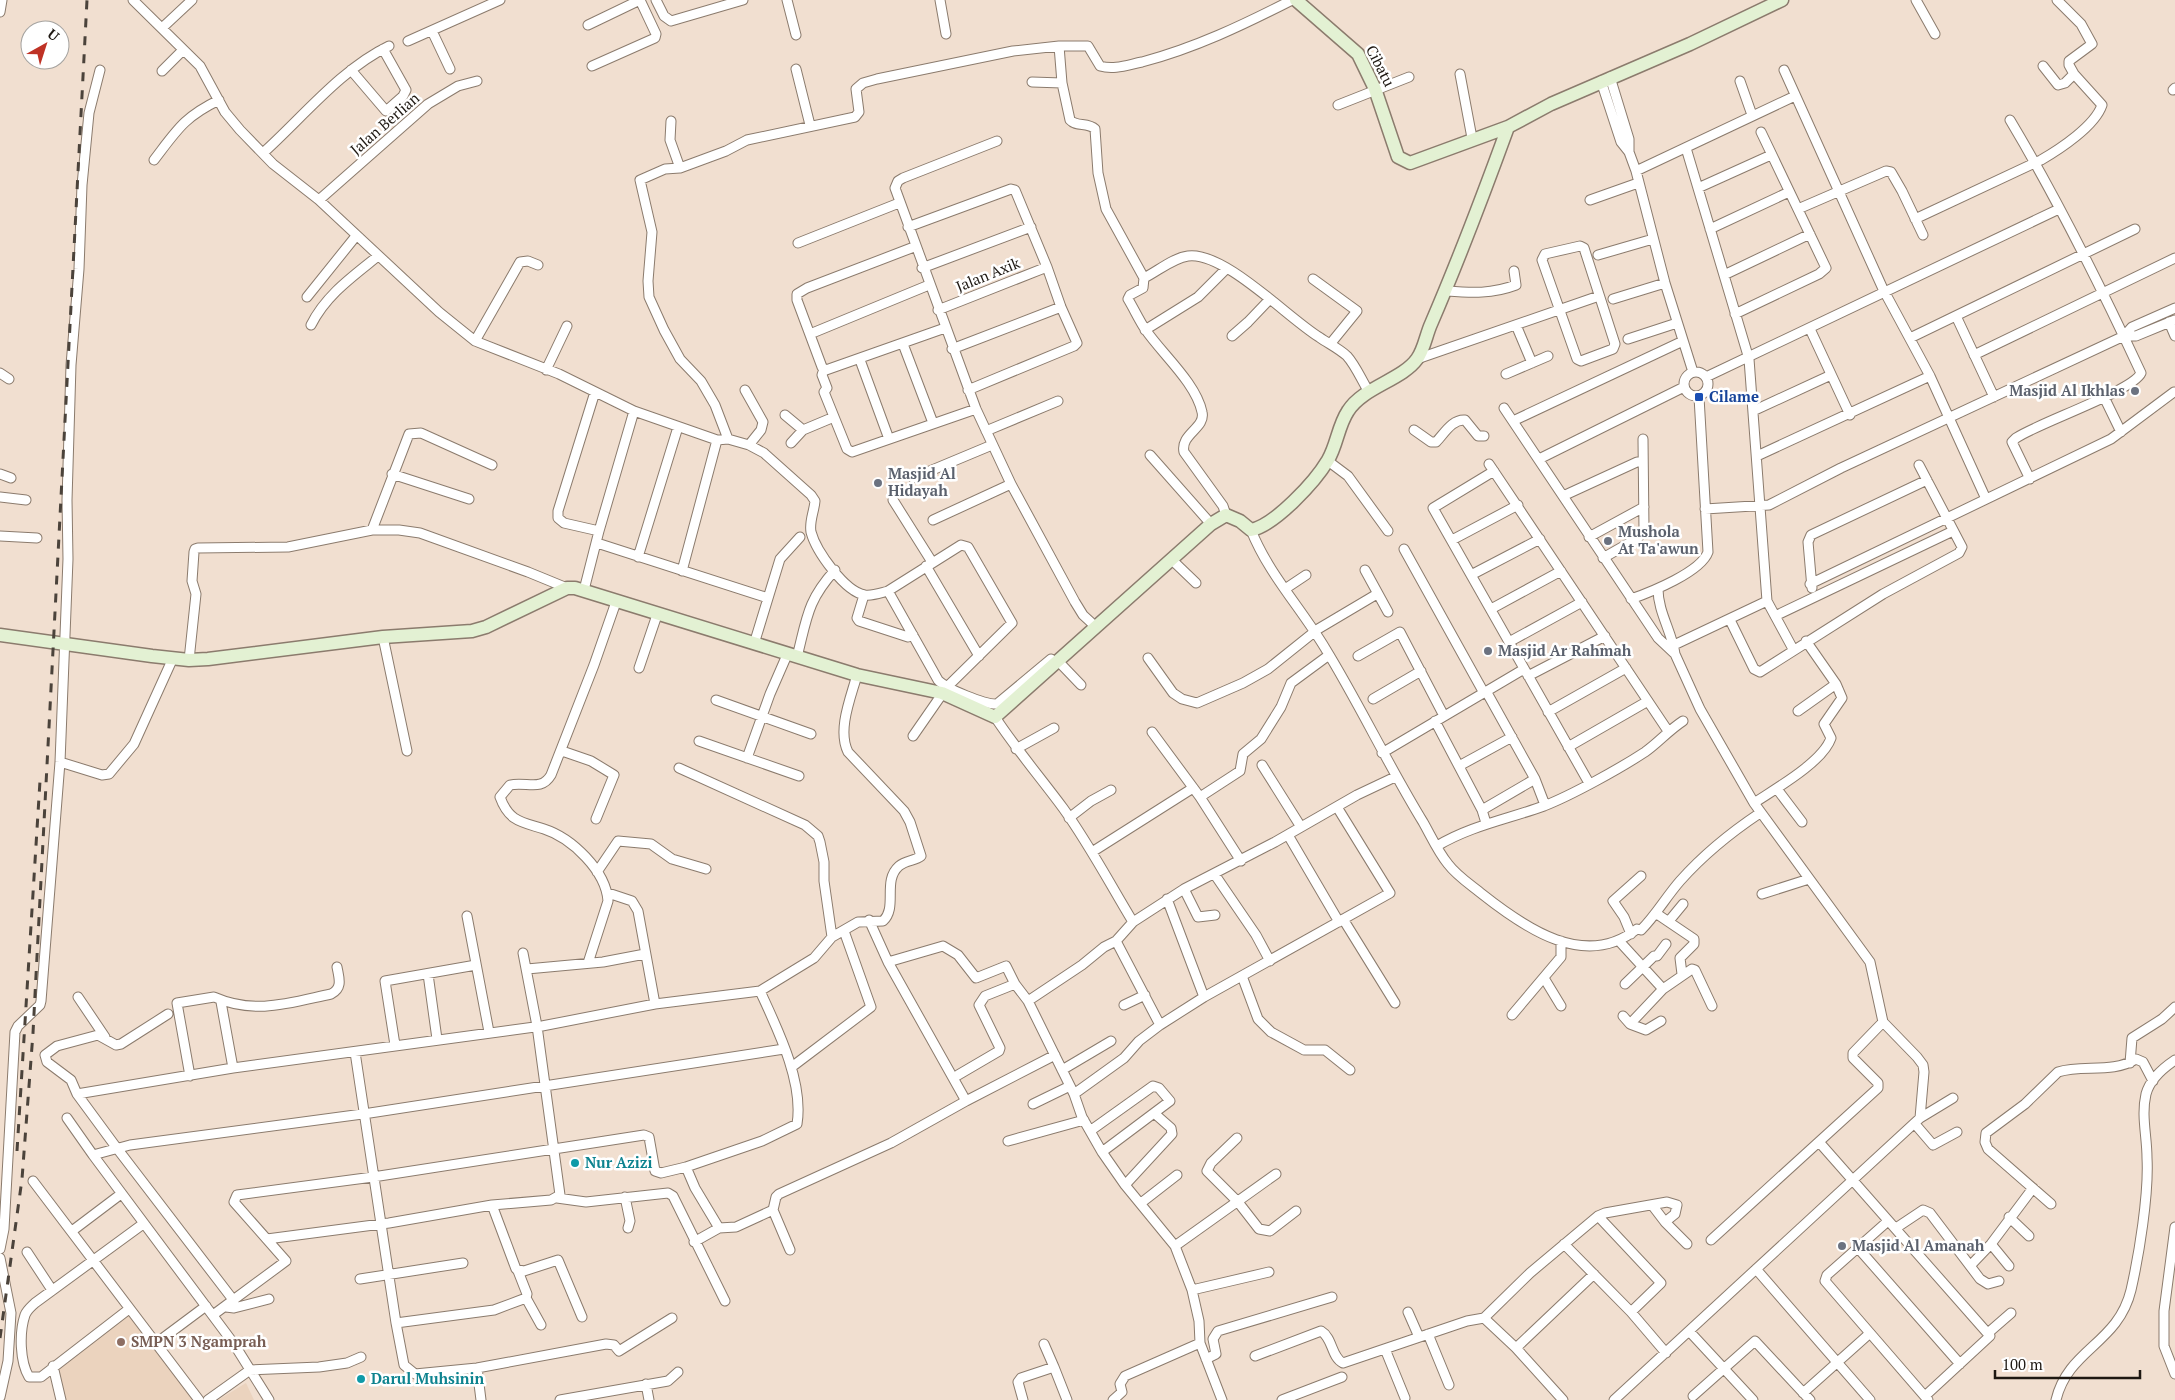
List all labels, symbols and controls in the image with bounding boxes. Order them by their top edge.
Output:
north arrow [20,20,70,70]
text: U [44,24,63,45]
street label: Cibatu [1362,41,1400,90]
street label: Jalan Berlian [346,88,423,159]
street label: Jalan Axik [953,252,1023,296]
place label: Masjid Al Ikhlas [2009,380,2125,400]
marker: Masjid Al Ikhlas [2129,385,2141,397]
place label: Cilame [1709,386,1759,406]
marker: Cilame [1693,391,1705,403]
place label: Masjid Al Hidayah [888,463,956,500]
marker: Masjid Al Hidayah [872,477,884,489]
place label: Mushola At Ta'awun [1618,521,1699,558]
marker: Mushola At Ta'awun [1602,535,1614,547]
place label: Masjid Ar Rahmah [1498,640,1632,660]
marker: Masjid Ar Rahmah [1482,645,1494,657]
place label: Nur Azizi [585,1152,652,1172]
marker: Nur Azizi [569,1157,581,1169]
place label: Masjid Al Amanah [1852,1235,1985,1255]
marker: Masjid Al Amanah [1836,1240,1848,1252]
place label: SMPN 3 Ngamprah [131,1331,267,1351]
marker: SMPN 3 Ngamprah [115,1336,127,1348]
scale bar [1995,1348,2140,1380]
text: 100 m [2002,1354,2043,1374]
place label: Darul Muhsinin [371,1368,485,1388]
marker: Darul Muhsinin [355,1373,367,1385]

